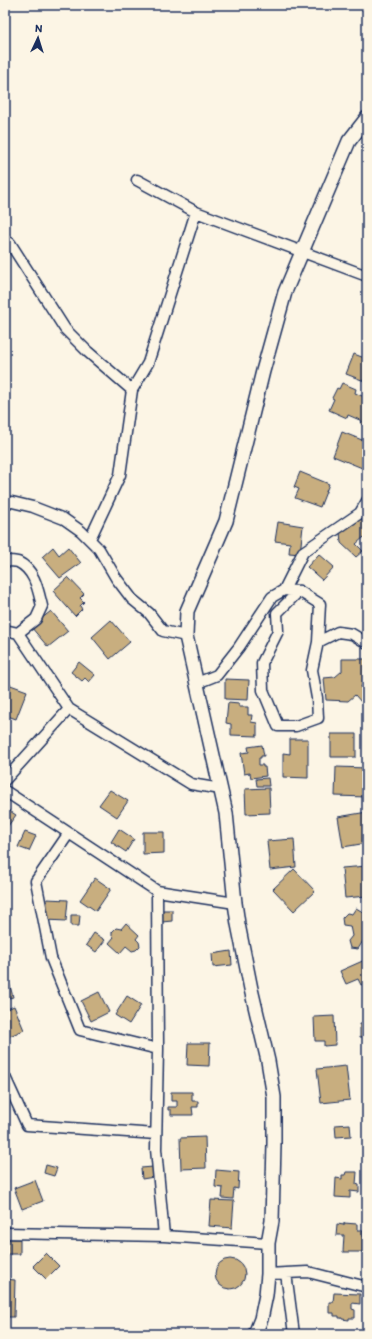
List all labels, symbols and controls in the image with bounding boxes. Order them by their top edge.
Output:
north arrow [18,18,58,58]
text: N [34,22,43,35]

